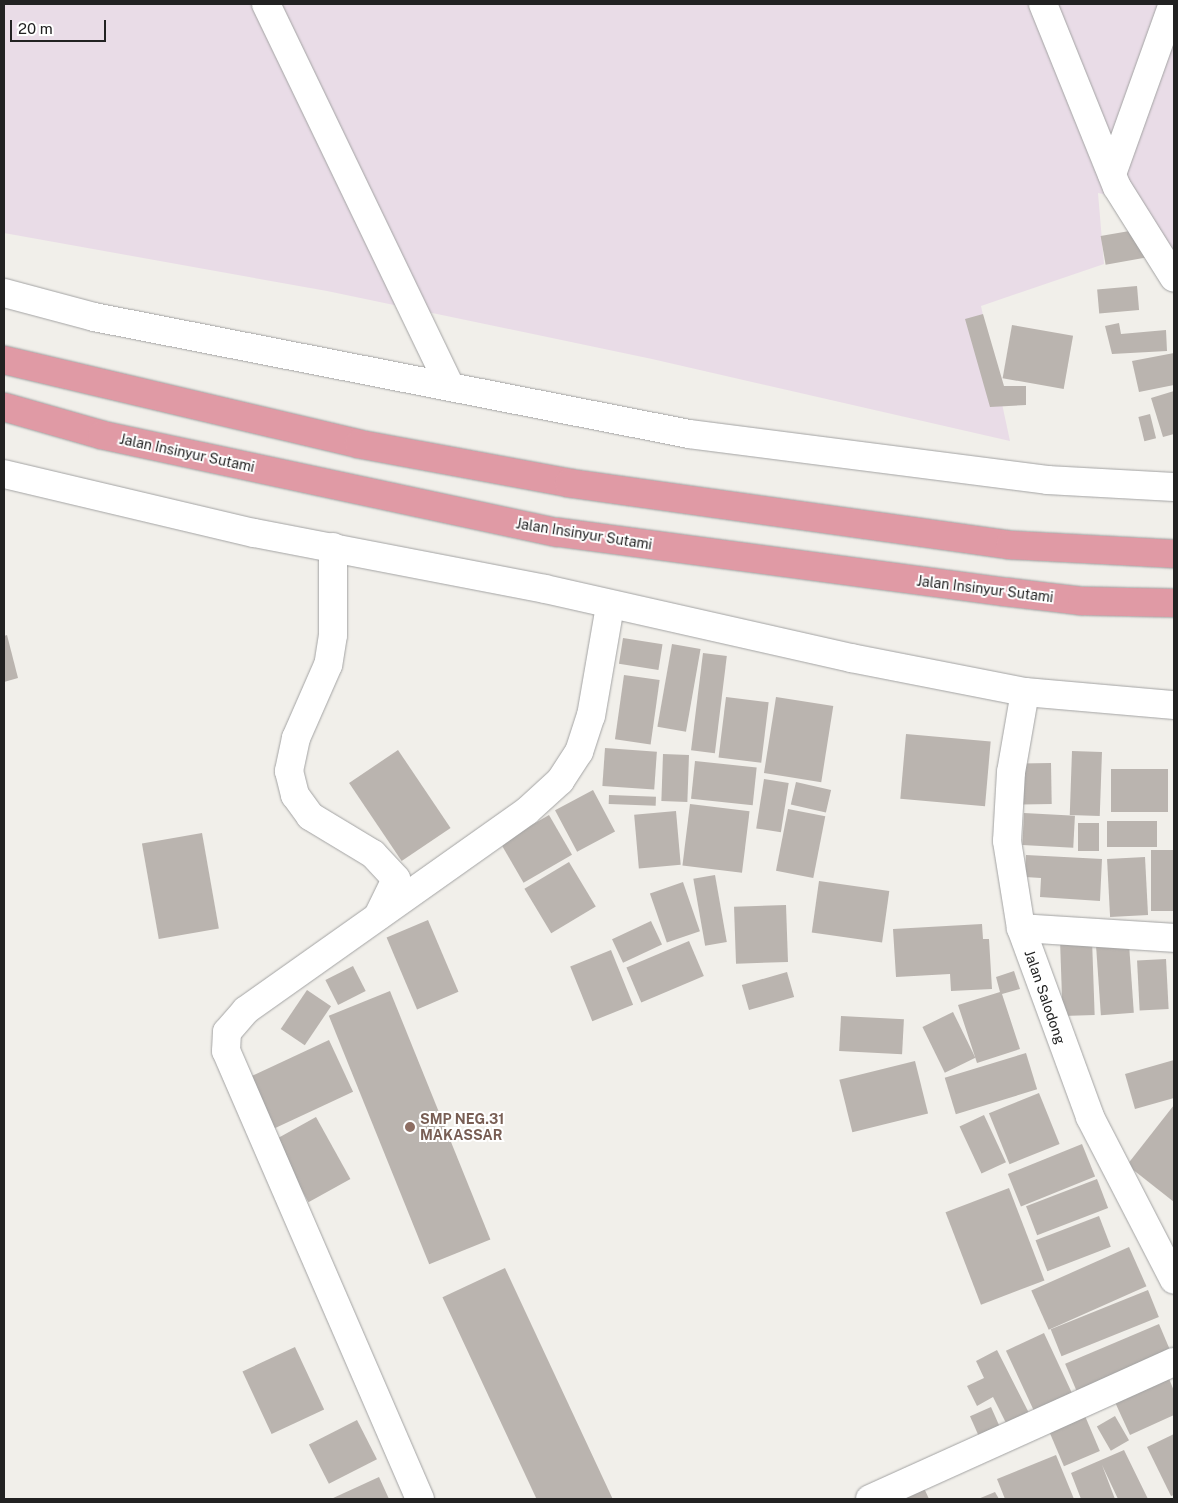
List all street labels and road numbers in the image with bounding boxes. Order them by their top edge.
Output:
street label: Jalan Insinyur Sutami [118,430,256,476]
street label: Jalan Insinyur Sutami [515,515,653,553]
street label: Jalan Insinyur Sutami [916,572,1054,606]
street label: Jalan Salodong [1021,948,1069,1046]

